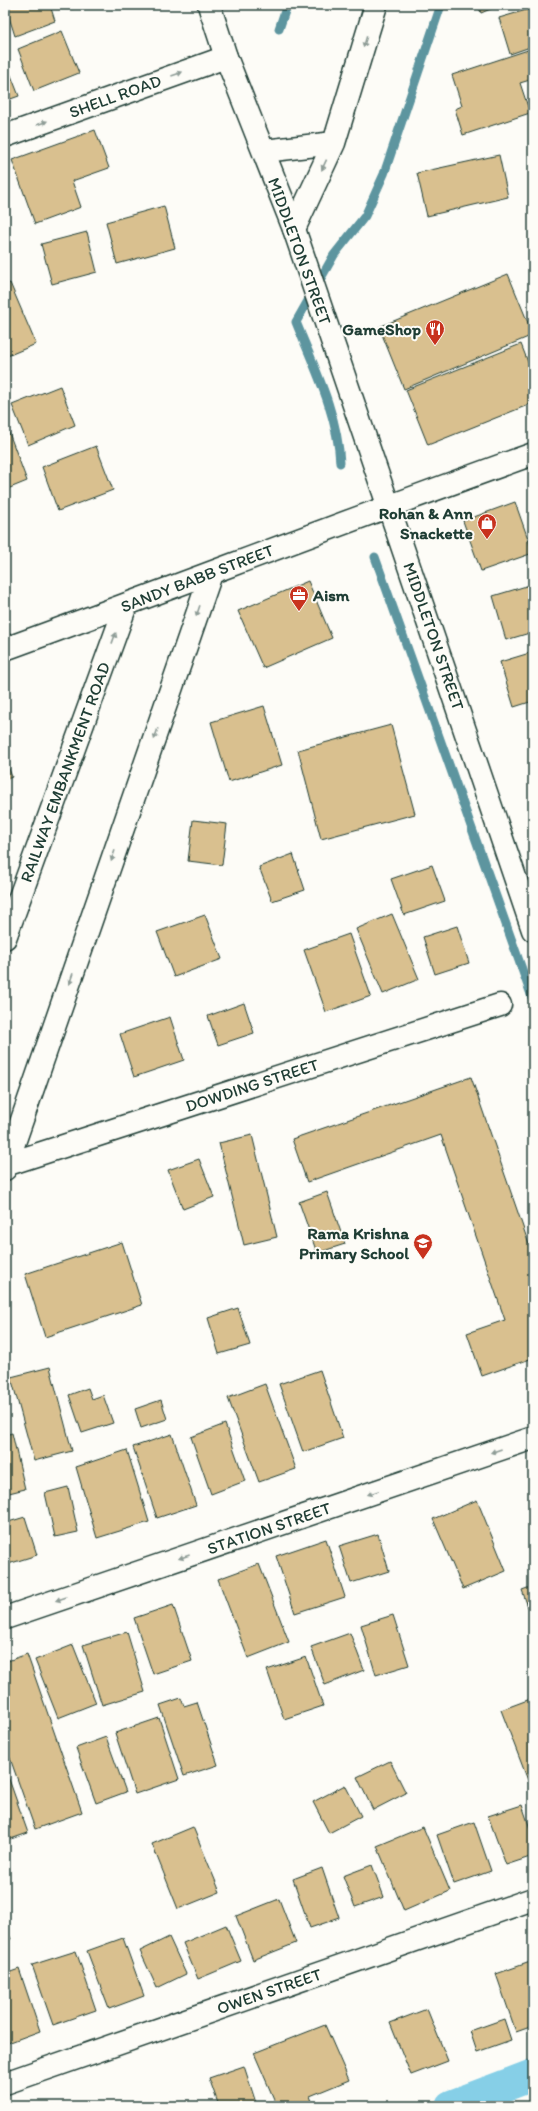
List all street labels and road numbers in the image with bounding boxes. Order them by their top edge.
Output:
street label: SHELL ROAD [66,70,164,122]
street label: MIDDLETON STREET [264,175,336,328]
street label: SANDY BABB STREET [118,539,277,616]
street label: MIDDLETON STREET [399,560,469,713]
street label: RAILWAY EMBANKMENT ROAD [16,659,114,885]
street label: DOWDING STREET [183,1054,322,1116]
street label: STATION STREET [205,1497,334,1559]
street label: OWEN STREET [214,1964,324,2018]

